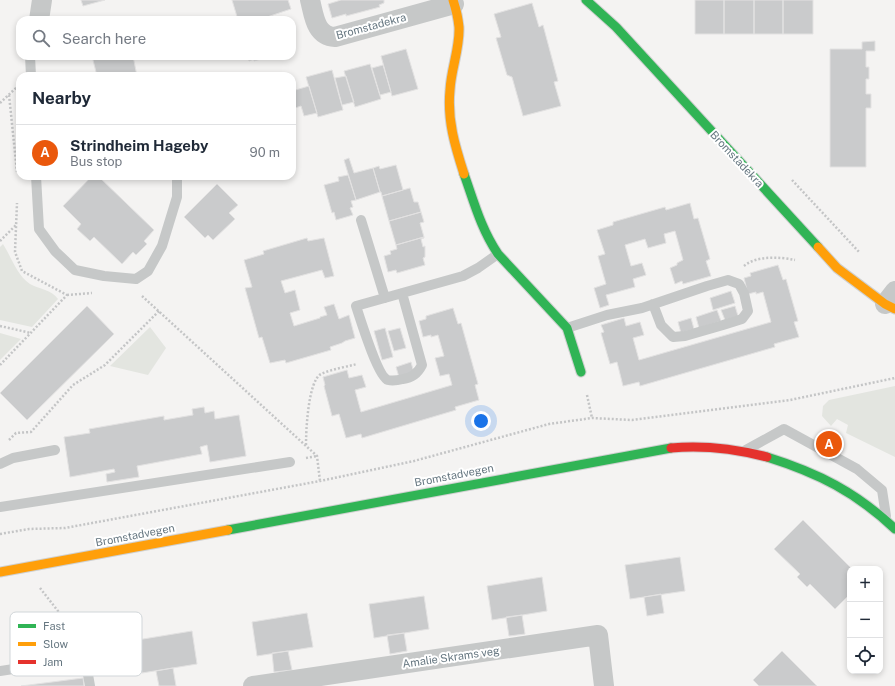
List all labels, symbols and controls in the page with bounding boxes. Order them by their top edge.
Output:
street label: Bromstadekra [335,11,407,41]
search box [16,16,296,60]
icon: search [30,27,52,49]
text: Search here [62,30,146,47]
text: Nearby [32,88,91,108]
street label: Bromstadekra [708,129,766,189]
text: Strindheim Hageby [70,137,208,154]
text: A [40,145,50,160]
text: 90 m [250,145,280,160]
text: Bus stop [70,154,122,169]
your location [471,411,491,431]
pin: A [816,429,842,459]
street label: Bromstadvegen [413,461,495,489]
street label: Bromstadvegen [94,521,176,549]
map controls [847,566,883,674]
button: + [847,566,883,602]
button: − [847,602,883,638]
legend [10,612,142,676]
text: Fast [43,620,65,632]
text: Slow [43,638,69,650]
button: locate [847,638,883,674]
street label: Amalie Skrams veg [402,644,501,670]
text: Jam [43,656,63,668]

